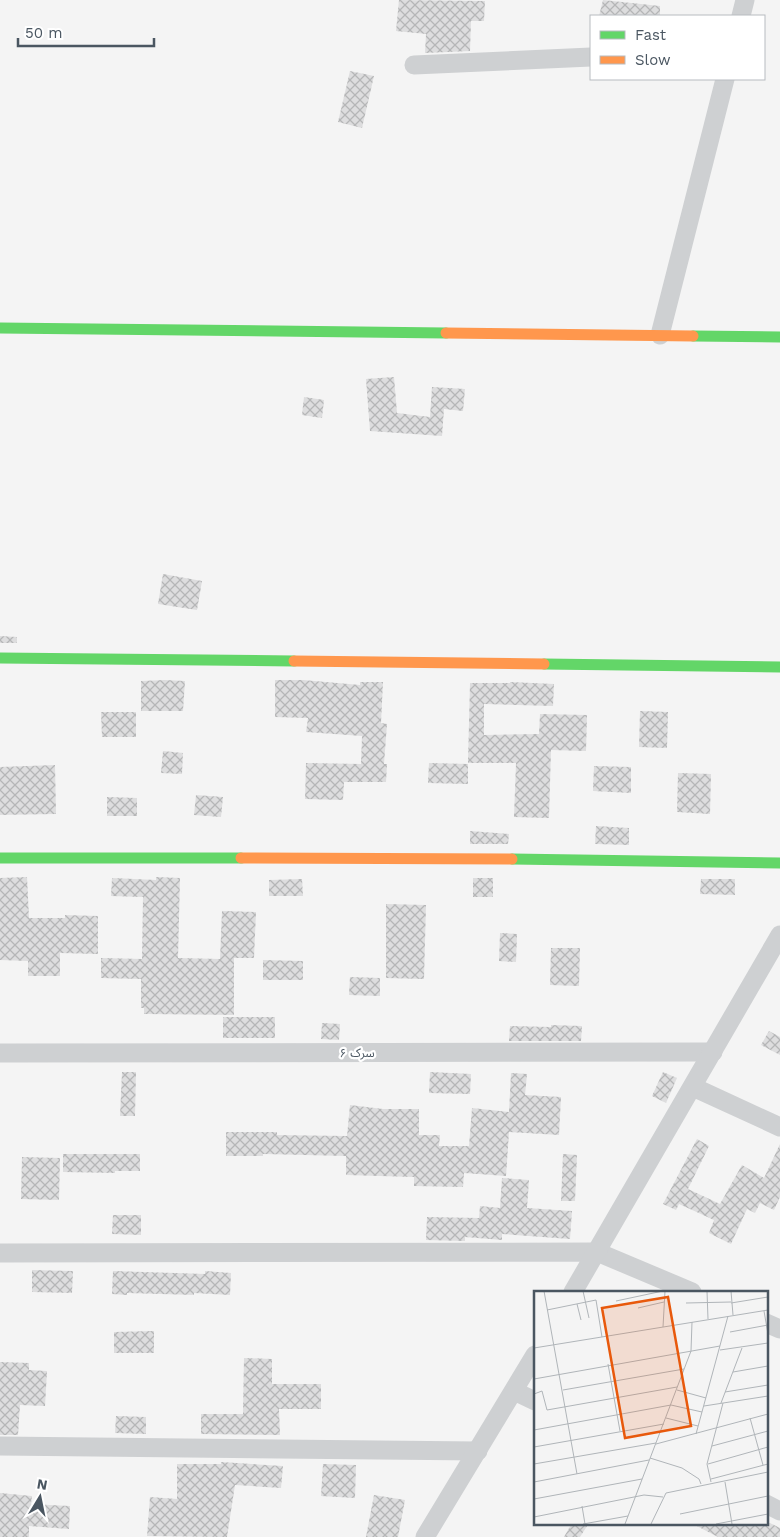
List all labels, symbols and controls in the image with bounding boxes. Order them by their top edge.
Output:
scale bar [18,15,154,47]
legend [590,15,765,80]
text: 50 m [25,24,62,42]
text: Fast [635,26,667,44]
text: Slow [635,51,671,69]
street label: سرک ۶ [339,1046,375,1060]
inset map [534,1291,768,1524]
north arrow [15,1472,65,1522]
text: N [36,1475,49,1493]

